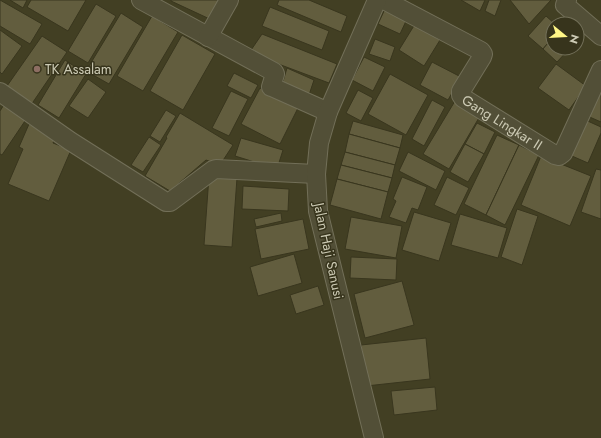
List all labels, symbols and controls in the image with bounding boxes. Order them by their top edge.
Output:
north arrow [545,16,585,56]
text: N [566,32,583,46]
place label: TK Assalam [45,59,112,79]
marker: TK Assalam [32,64,42,74]
street label: Gang Lingkar II [458,90,546,155]
street label: Jalan Haji Sanusi [309,199,349,301]

